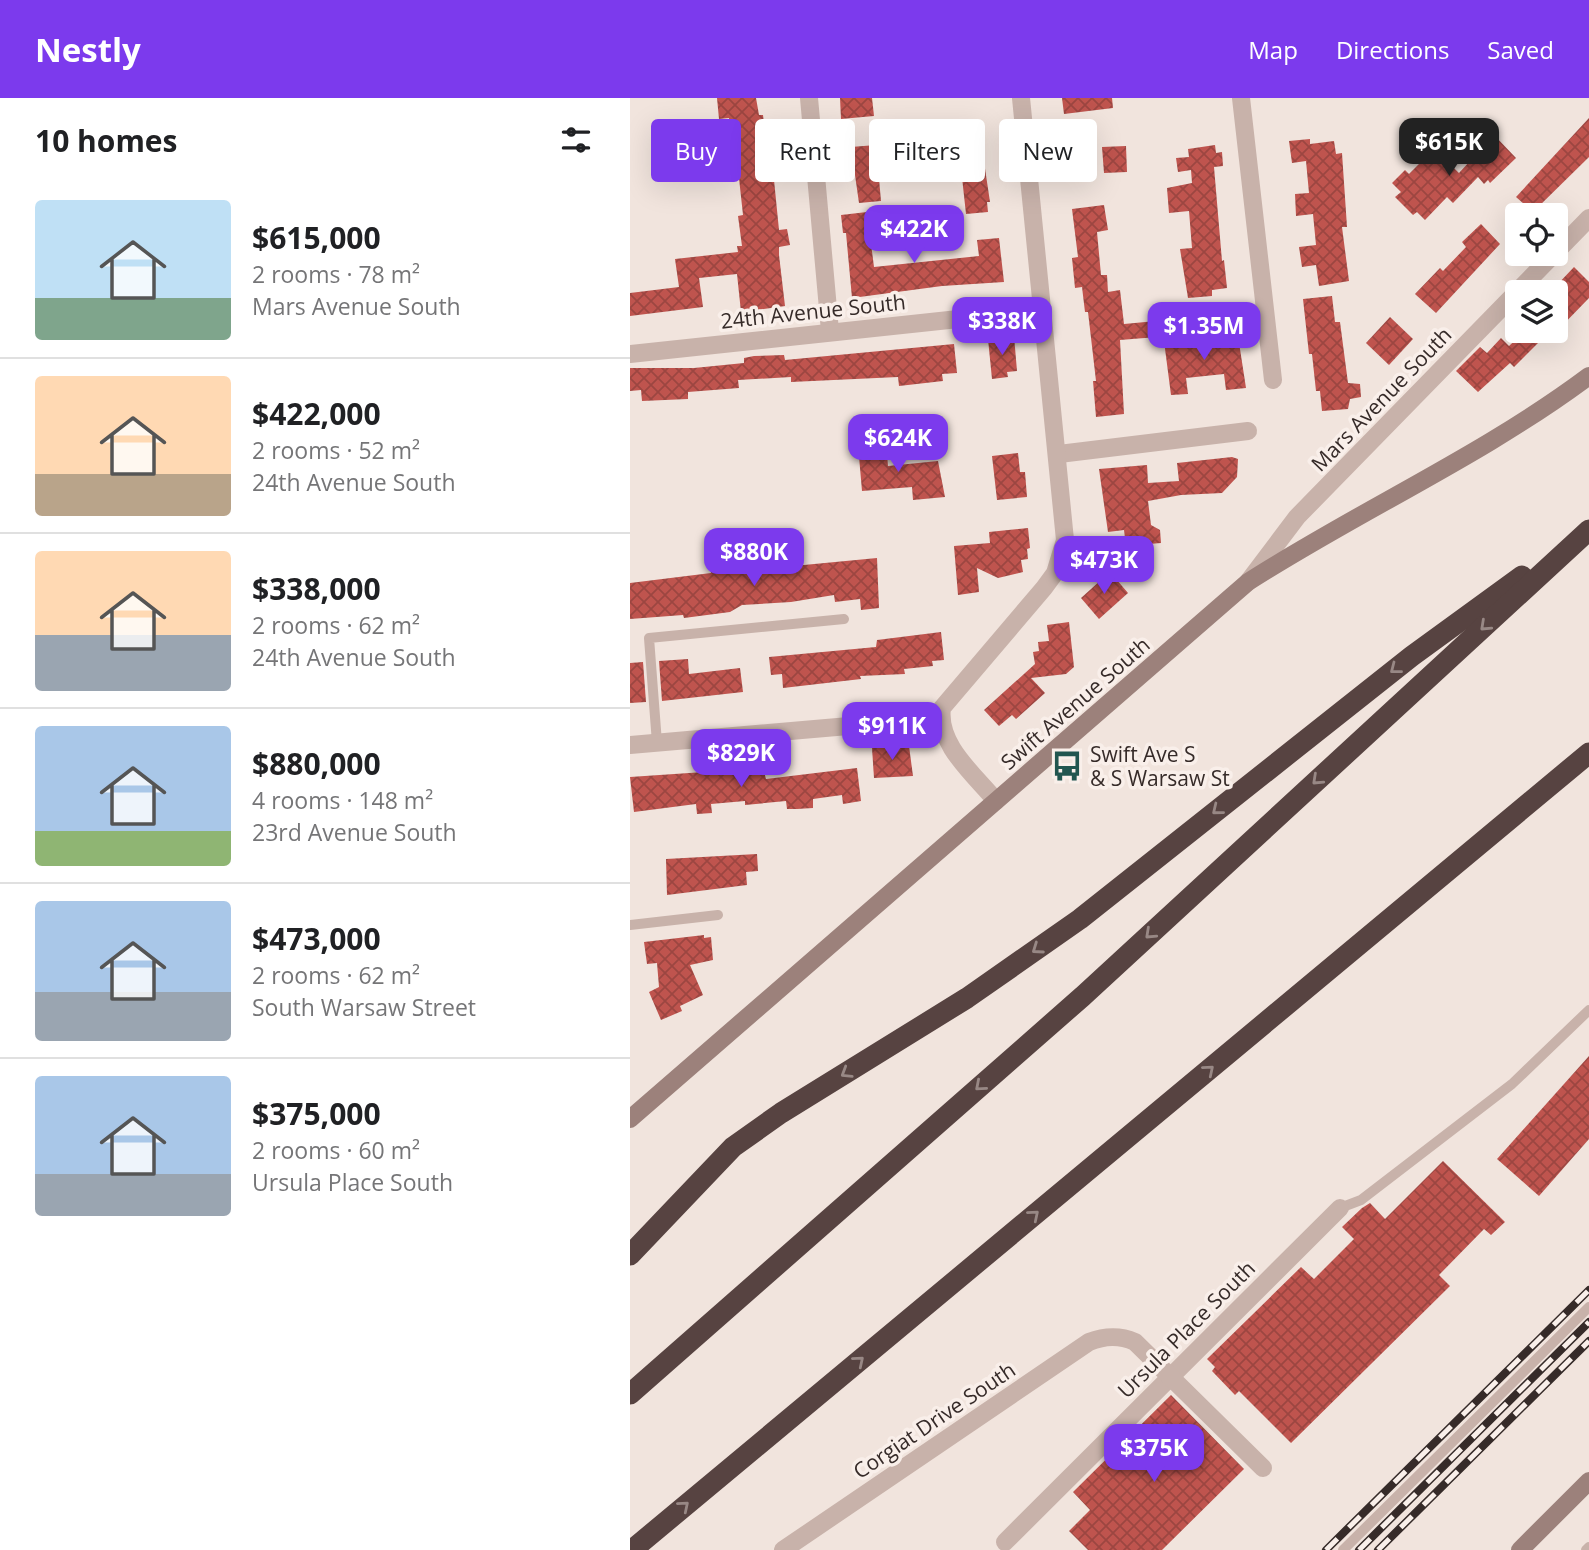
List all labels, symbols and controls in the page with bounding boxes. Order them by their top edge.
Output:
text: Nestly [35,27,141,72]
text: Map [1248,33,1298,66]
text: Directions [1336,33,1449,66]
text: Saved [1487,33,1554,66]
pin: $615K [1400,118,1498,178]
chip: Buy [651,119,741,182]
chip: Rent [755,119,855,182]
chip: Filters [869,119,985,182]
chip: New [999,119,1097,182]
text: 10 homes [35,120,178,161]
icon: filters [557,121,595,159]
text: $615K [1415,125,1483,157]
map controls [1505,203,1568,343]
button: locate [1505,203,1568,266]
pin: $422K [865,206,963,265]
text: $422K [880,212,948,244]
text: $615,000 [252,217,381,258]
icon: home [91,228,175,312]
text: 2 rooms · 78 m² [252,258,420,290]
button: layers [1505,280,1568,343]
street label: 24th Avenue South [719,287,907,335]
text: Mars Avenue South [252,290,461,322]
pin: $338K [953,298,1051,357]
pin: $1.35M [1147,302,1261,362]
text: $338K [968,304,1036,336]
text: $1.35M [1164,309,1244,341]
street label: Mars Avenue South [1305,321,1457,477]
text: $422,000 [252,393,381,434]
icon: home [91,404,175,488]
pin: $624K [849,414,947,474]
text: $624K [864,421,932,453]
text: 2 rooms · 52 m² [252,434,420,466]
text: 24th Avenue South [252,466,456,498]
pin: $880K [705,528,803,588]
text: $880K [720,535,788,567]
pin: $473K [1055,536,1153,596]
text: $473K [1070,543,1138,575]
text: $338,000 [252,568,381,609]
icon: home [91,579,175,663]
text: 2 rooms · 62 m² [252,609,420,641]
one-way arrow [1480,618,1493,631]
street label: Swift Avenue South [994,630,1156,776]
text: 24th Avenue South [252,641,456,673]
one-way arrow [1391,661,1403,674]
pin: $911K [843,702,941,762]
text: $911K [858,709,926,741]
pin: $829K [692,730,790,789]
text: $829K [707,736,775,768]
place label: Swift Ave S & S Warsaw St [1090,740,1230,792]
text: $880,000 [252,743,381,784]
bus stop icon: Swift Ave S & S Warsaw St [1050,749,1084,783]
icon: home [91,754,175,838]
one-way arrow [1312,772,1325,784]
text: 4 rooms · 148 m² [252,784,433,816]
one-way arrow [1213,802,1225,815]
text: 23rd Avenue South [252,816,457,848]
text: $473,000 [252,918,381,959]
one-way arrow [1145,926,1158,938]
icon: home [91,929,175,1013]
one-way arrow [1032,941,1045,953]
text: 2 rooms · 62 m² [252,959,420,991]
text: South Warsaw Street [252,991,476,1023]
one-way arrow [841,1065,854,1078]
one-way arrow [1200,1066,1213,1078]
one-way arrow [975,1078,988,1090]
text: $375,000 [252,1093,381,1134]
icon: home [91,1104,175,1188]
text: 2 rooms · 60 m² [252,1134,420,1166]
text: Ursula Place South [252,1166,453,1198]
one-way arrow [1025,1211,1038,1223]
street label: Ursula Place South [1111,1254,1261,1404]
street label: Corgiat Drive South [847,1355,1021,1485]
one-way arrow [851,1357,864,1369]
pin: $375K [1105,1424,1203,1484]
text: $375K [1120,1431,1188,1463]
one-way arrow [676,1502,689,1514]

